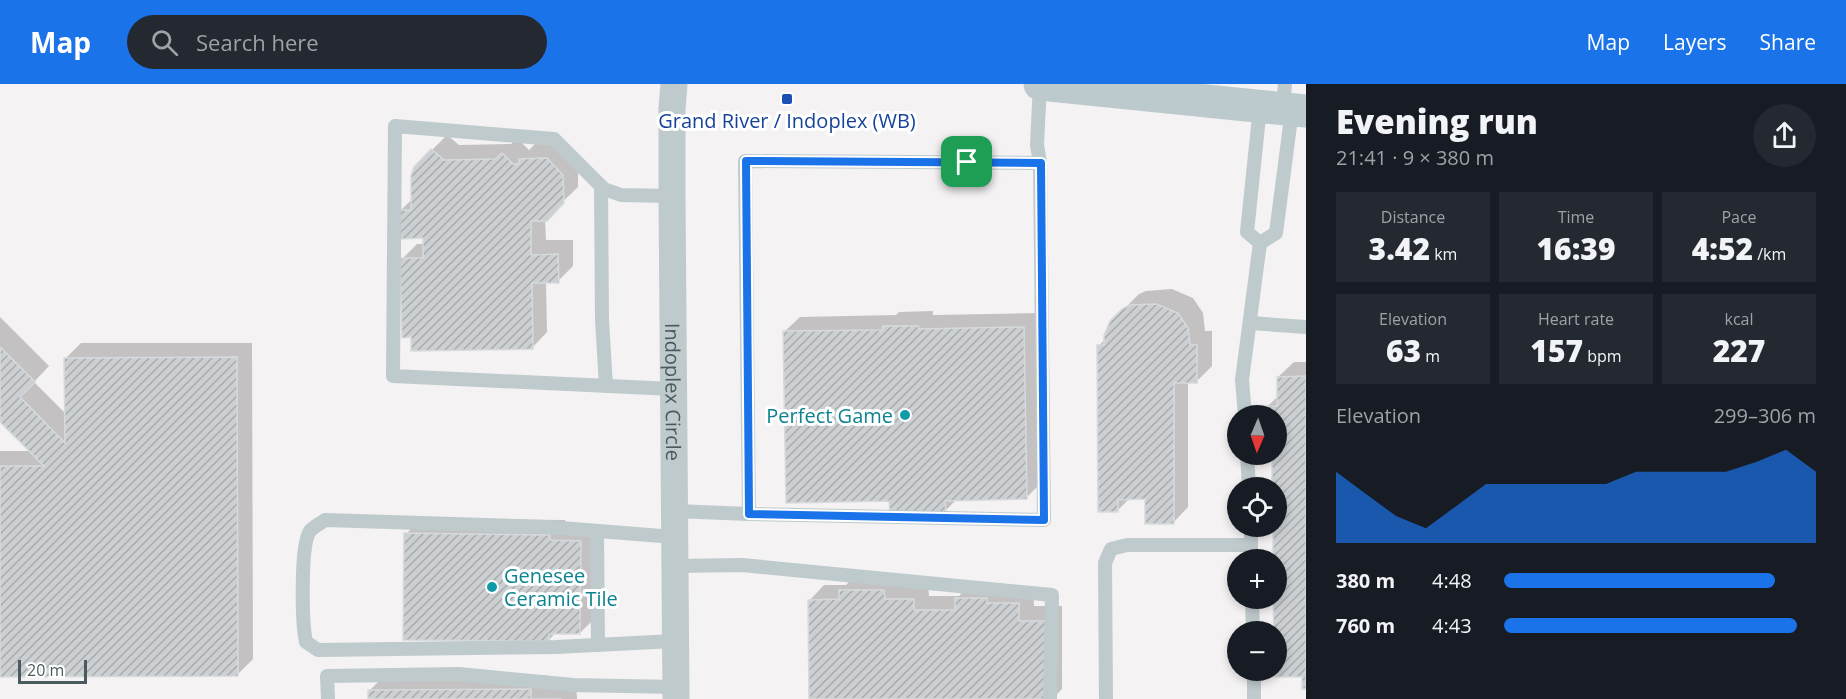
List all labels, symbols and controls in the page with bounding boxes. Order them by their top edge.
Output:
search box [127,15,547,69]
text: Map [30,23,91,61]
icon: search [148,26,181,59]
text: Search here [196,27,319,57]
text: Map [1587,28,1630,56]
text: Layers [1663,28,1727,56]
text: Share [1760,28,1816,56]
marker: Grand River / Indoplex (WB) [780,92,794,106]
text: Evening run [1336,99,1538,144]
button: share [1753,104,1816,167]
place label: Grand River / Indoplex (WB) [658,107,916,134]
pin [941,136,992,187]
text: 21:41 · 9 × 380 m [1336,144,1494,171]
icon: arrive [950,145,983,178]
text: Distance [1381,206,1445,228]
text: Time [1558,206,1594,228]
text: Pace [1721,206,1757,228]
text: 3.42 [1369,228,1430,269]
text: 16:39 [1537,228,1615,269]
text: 4:52 [1692,228,1753,269]
text: km [1430,243,1457,265]
text: /km [1753,243,1786,265]
text: Elevation [1379,308,1447,330]
text: Heart rate [1538,308,1614,330]
text: kcal [1725,308,1754,330]
street label: Indoplex Circle [660,323,688,461]
text: 63 [1386,330,1421,371]
text: 157 [1530,330,1583,371]
text: 227 [1713,330,1765,371]
text: m [1421,345,1440,367]
text: bpm [1583,345,1622,367]
place label: Perfect Game [766,402,893,429]
text: Elevation [1336,402,1421,429]
text: 299–306 m [1714,402,1816,429]
north arrow [1227,405,1287,465]
map controls [1227,405,1287,681]
marker: Perfect Game [898,408,912,422]
button: locate [1227,477,1287,537]
button: + [1227,549,1287,609]
place label: Genesee Ceramic Tile [504,562,618,612]
text: 380 m [1336,567,1395,594]
text: 4:48 [1432,567,1472,594]
marker: Genesee Ceramic Tile [485,580,499,594]
text: 760 m [1336,612,1395,639]
text: 4:43 [1432,612,1472,639]
button: − [1227,621,1287,681]
scale bar [18,657,87,684]
text: 20 m [27,659,64,681]

